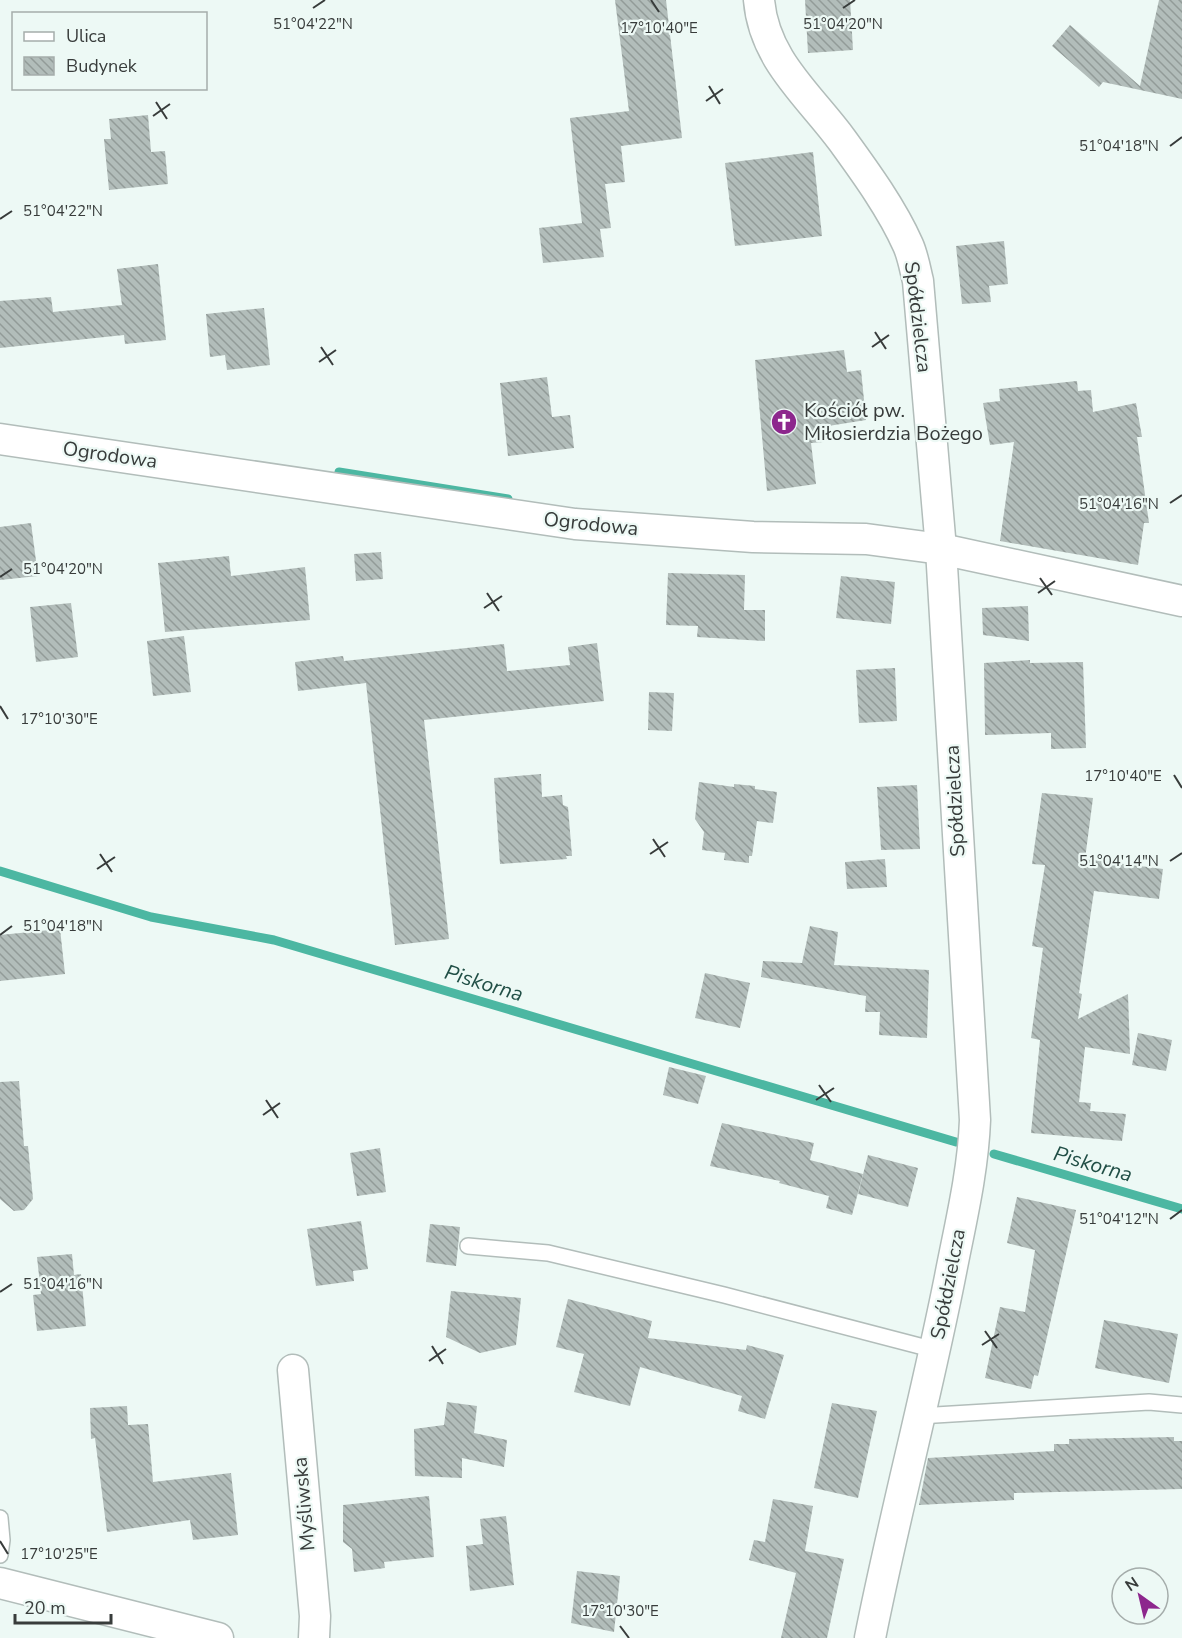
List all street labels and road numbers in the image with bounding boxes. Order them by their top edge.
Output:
street label: Spółdzielcza [898,260,938,374]
street label: Ogrodowa [61,435,159,475]
street label: Ogrodowa [542,506,640,542]
street label: Spółdzielcza [939,744,971,858]
street label: Spółdzielcza [924,1226,972,1342]
street label: Myśliwska [286,1456,322,1552]

